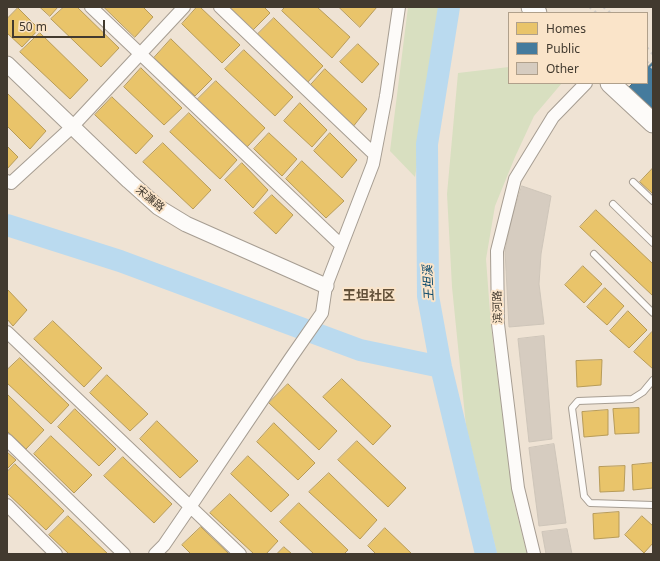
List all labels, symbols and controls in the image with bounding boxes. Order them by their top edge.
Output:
scale bar [14,12,107,38]
legend [508,12,648,84]
text: 50 m [19,18,47,35]
text: Homes [546,20,586,37]
text: Public [546,40,580,57]
text: Other [546,60,579,77]
street label: 宋濂路 [133,183,167,215]
water label: 王坦溪 [421,265,437,301]
district label: 王坦社区 [343,288,395,304]
street label: 滨河路 [491,290,505,324]

